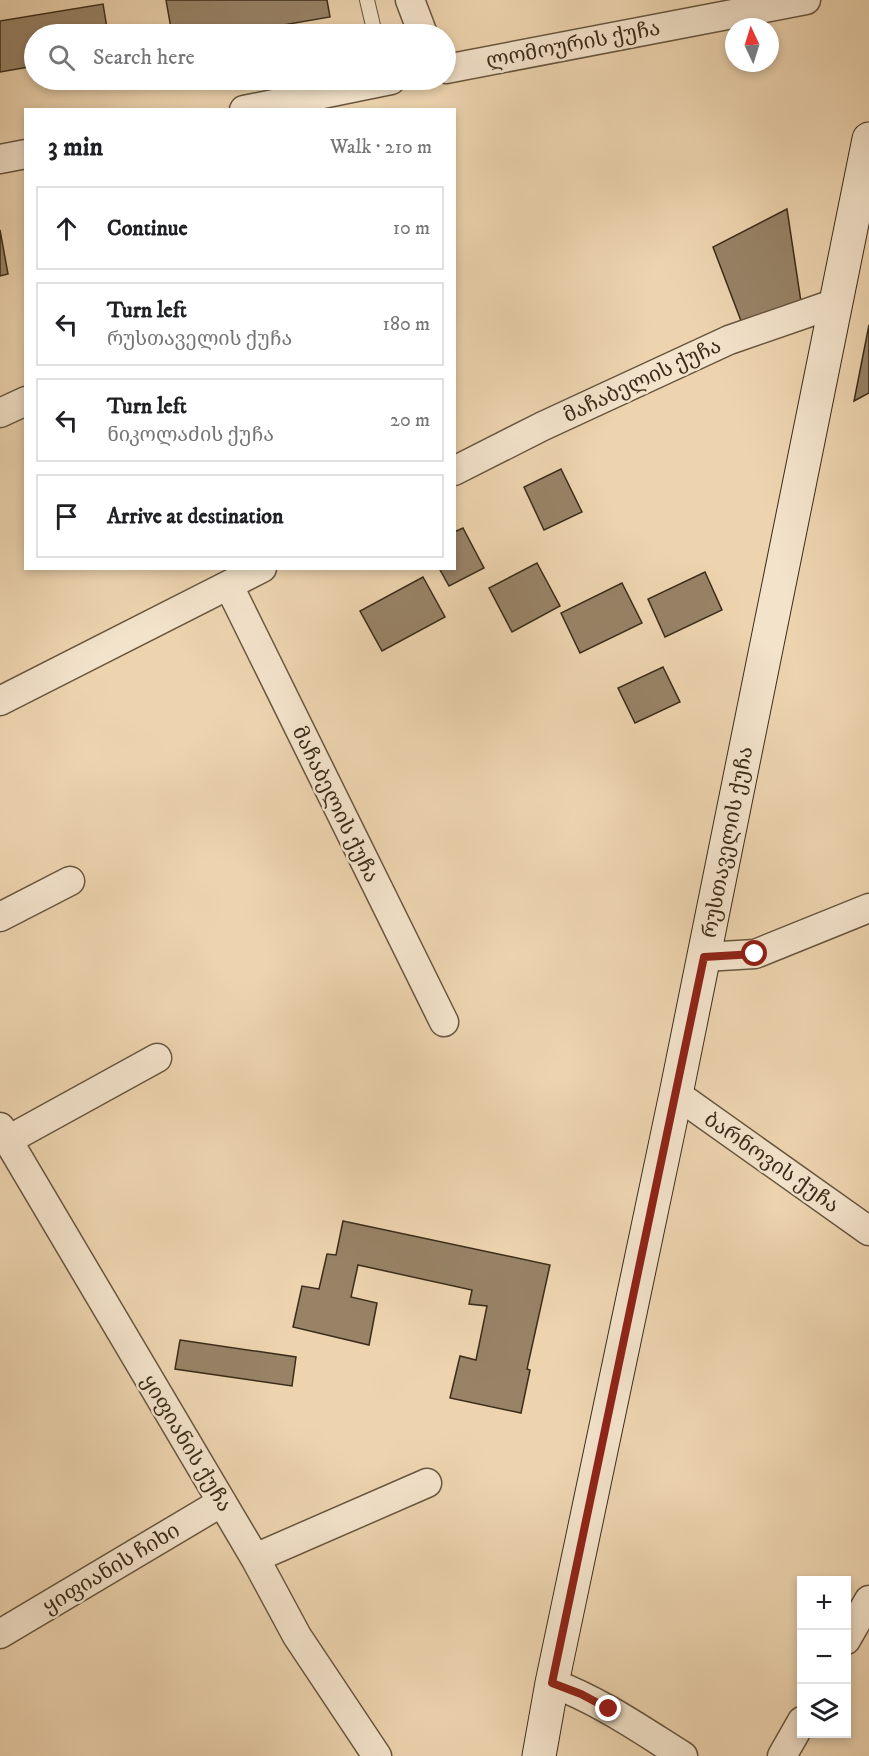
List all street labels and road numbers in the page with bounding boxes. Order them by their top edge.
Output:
street label: ლომოურის ქუჩა [484,15,662,75]
street label: მაჩაბელის ქუჩა [559,333,725,429]
street label: მაჩაბელის ქუჩა [286,722,384,887]
street label: რუსთაველის ქუჩა [697,744,759,940]
street label: ბარნოვის ქუჩა [699,1107,844,1219]
street label: ყიფიანის ქუჩა [135,1370,237,1517]
street label: ყიფიანის ჩიხი [38,1518,185,1620]

